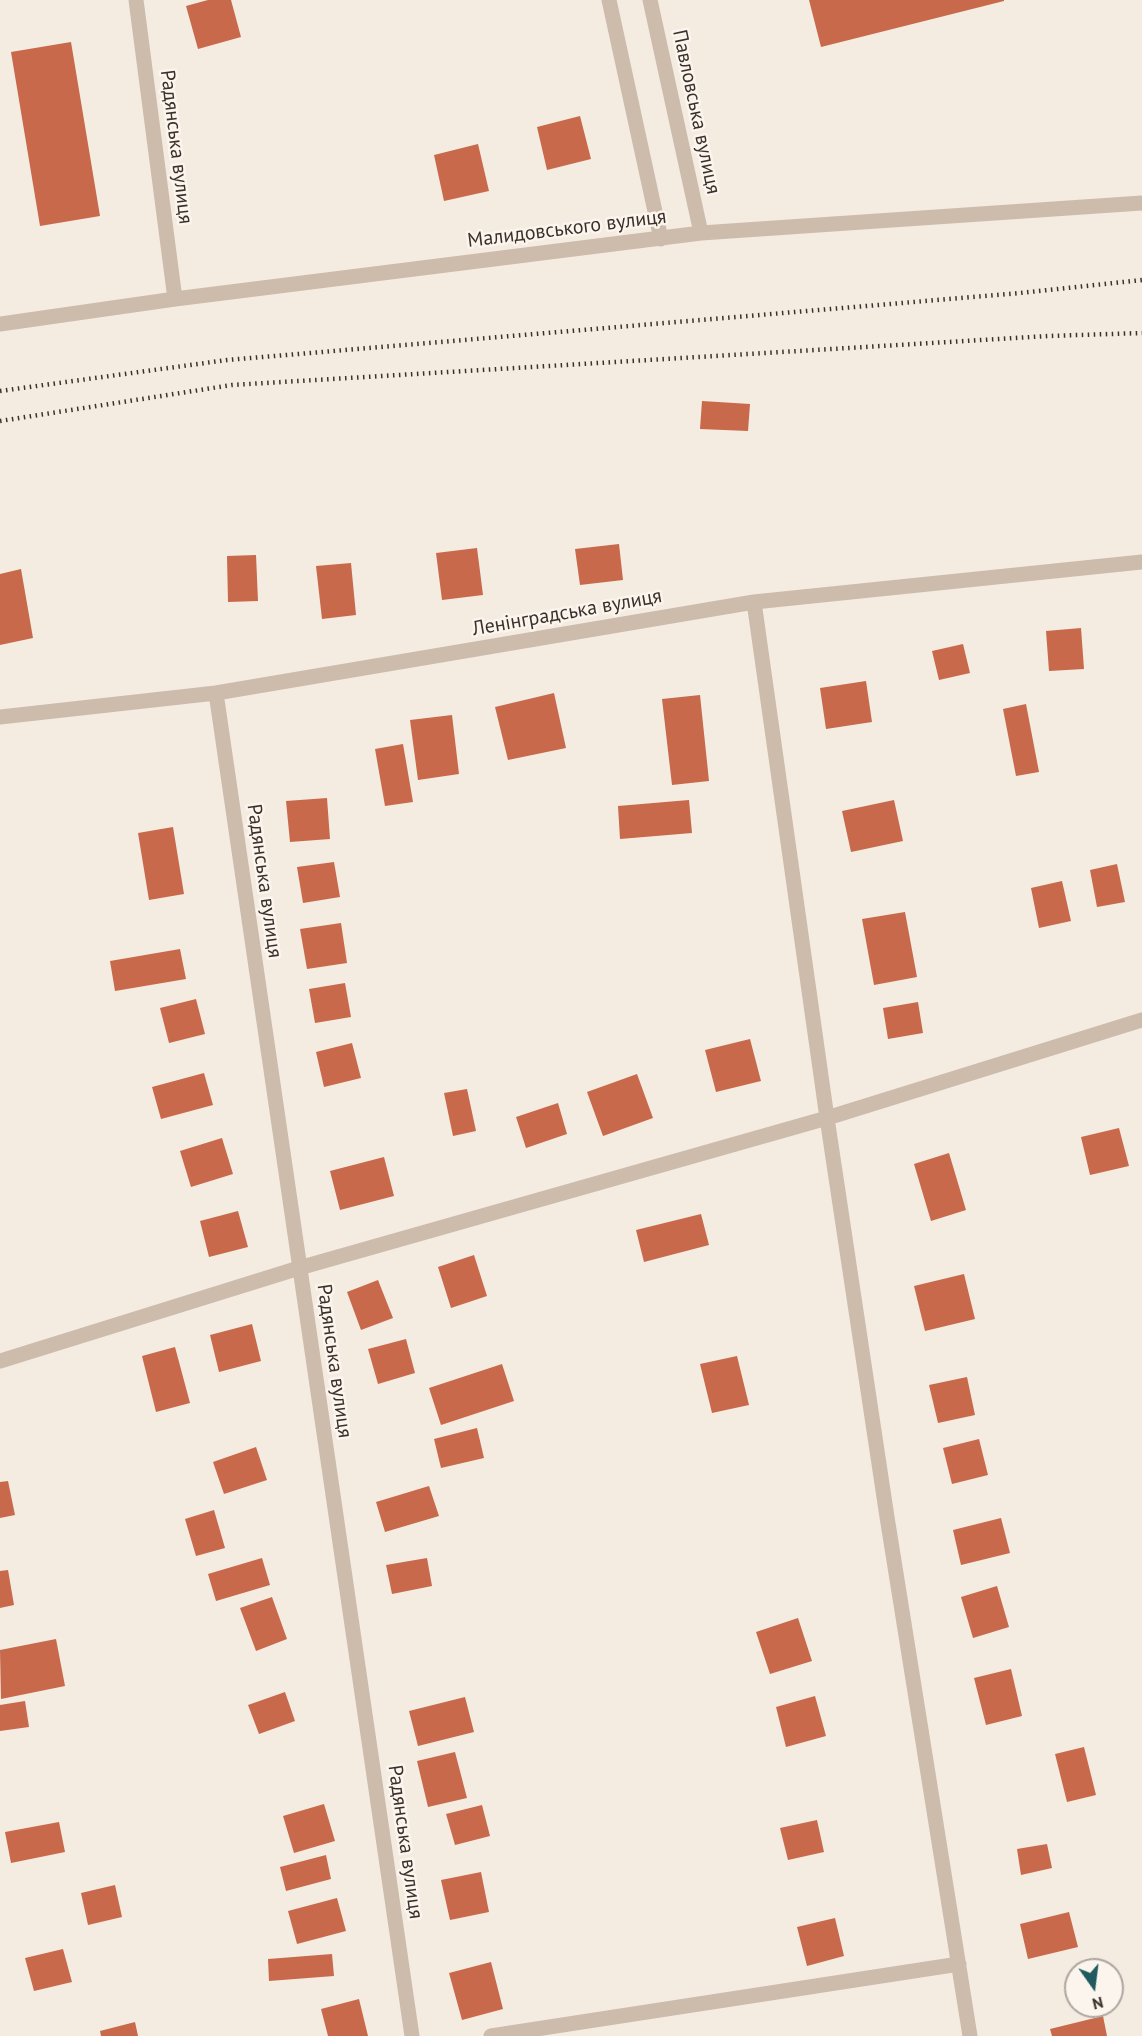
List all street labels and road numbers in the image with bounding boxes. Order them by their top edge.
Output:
street label: Павловська вулиця [667,28,725,196]
street label: Радянська вулиця [155,69,197,225]
street label: Малидовського вулиця [466,205,668,253]
street label: Ленінградська вулиця [470,585,664,641]
street label: Радянська вулиця [241,803,287,959]
street label: Радянська вулиця [311,1283,357,1439]
street label: Радянська вулиця [382,1764,428,1920]

